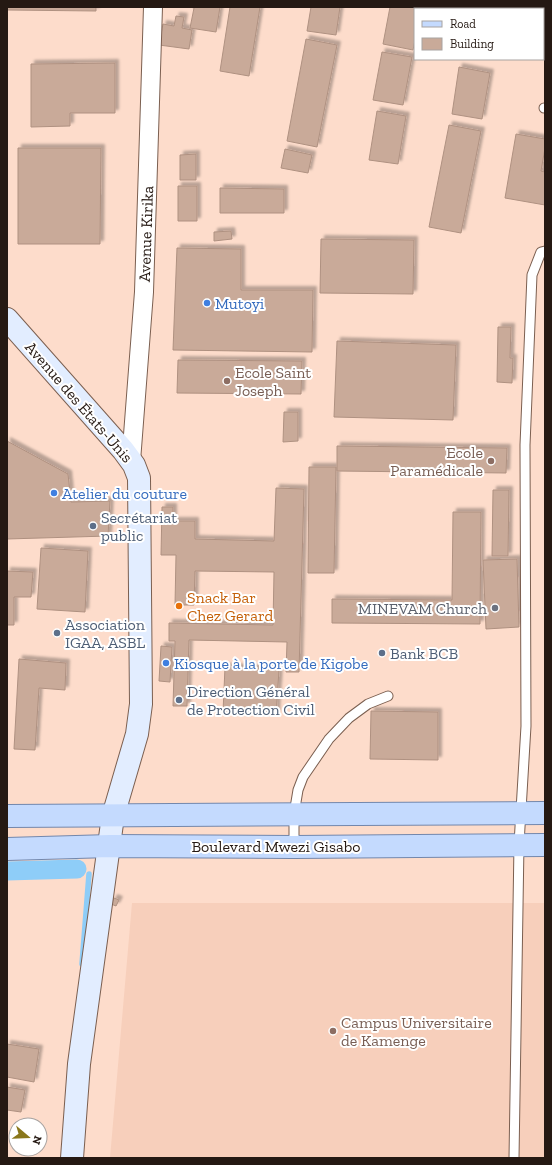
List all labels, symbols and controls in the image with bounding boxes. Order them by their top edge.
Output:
legend [414,8,544,60]
text: Road [450,17,476,31]
text: Building [450,37,494,51]
street label: Avenue Kirika [135,185,157,282]
place label: Mutoyi [215,294,265,313]
marker: Mutoyi [202,298,212,308]
street label: Avenue des États-Unis [21,338,137,466]
place label: Ecole Saint Joseph [235,363,311,400]
marker: Ecole Saint Joseph [222,376,232,386]
place label: Ecole Paramédicale [390,443,483,480]
marker: Ecole Paramédicale [486,456,496,466]
place label: Atelier du couture [62,484,187,503]
marker: Atelier du couture [49,488,59,498]
place label: Secrétariat public [101,508,177,545]
marker: Secrétariat public [88,521,98,531]
place label: Snack Bar Chez Gerard [187,588,274,625]
place label: MINEVAM Church [358,599,487,618]
marker: Snack Bar Chez Gerard [174,601,184,611]
marker: MINEVAM Church [490,603,500,613]
place label: Association IGAA, ASBL [65,615,146,652]
marker: Association IGAA, ASBL [52,628,62,638]
place label: Bank BCB [390,644,459,663]
marker: Bank BCB [377,648,387,658]
place label: Kiosque à la porte de Kigobe [174,654,368,673]
marker: Kiosque à la porte de Kigobe [161,658,171,668]
place label: Direction Général de Protection Civil [187,682,315,719]
marker: Direction Général de Protection Civil [174,695,184,705]
street label: Boulevard Mwezi Gisabo [191,837,361,856]
place label: Campus Universitaire de Kamenge [341,1013,492,1050]
marker: Campus Universitaire de Kamenge [328,1026,338,1036]
north arrow [8,1117,48,1157]
text: N [29,1134,44,1147]

